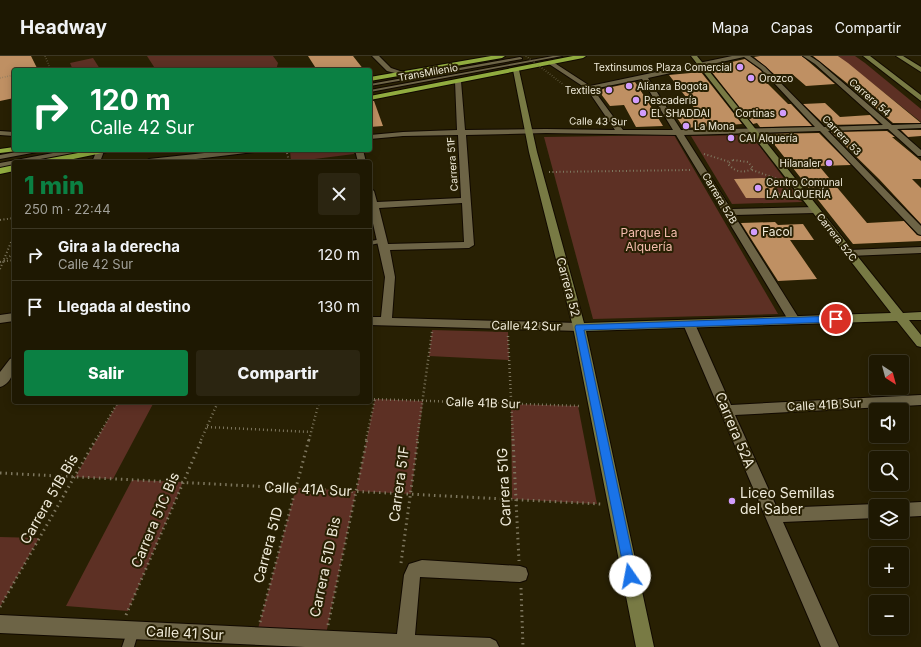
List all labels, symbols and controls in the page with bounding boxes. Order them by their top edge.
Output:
text: Headway [20,16,107,39]
text: Mapa [712,19,749,36]
text: Capas [771,19,813,36]
text: Compartir [835,19,901,36]
street label: TransMilenio [397,61,459,83]
place label: Textinsumos Plaza Comercial [593,61,732,73]
marker: Textinsumos Plaza Comercial [735,62,745,72]
place label: Orozco [759,72,793,84]
marker: Orozco [746,73,756,83]
street label: Carrera 54 [847,76,893,118]
place label: Alianza Bogota [637,80,708,92]
marker: Alianza Bogota [624,81,634,91]
text: 120 m [90,83,171,117]
icon: right [24,84,76,136]
place label: Textiles [565,84,601,96]
marker: Textiles [604,85,614,95]
place label: Pescadería [644,94,697,106]
marker: Pescadería [631,95,641,105]
place label: EL SHADDAI [651,107,710,119]
place label: Cortinas [735,107,775,119]
marker: EL SHADDAI [638,108,648,118]
marker: Cortinas [778,108,788,118]
street label: Carrera 53 [820,113,864,157]
street label: Calle 43 Sur [569,114,627,128]
text: Calle 42 Sur [90,117,194,138]
place label: La Mona [694,120,735,132]
marker: La Mona [681,121,691,131]
place label: CAI Alquería [739,132,798,144]
marker: CAI Alquería [726,133,736,143]
street label: Carrera 51F [444,136,460,192]
place label: Hilanaler [780,157,821,169]
marker: Hilanaler [824,158,834,168]
street label: Carrera 52B [700,170,740,226]
text: 1 min [24,171,84,200]
button: close [318,173,360,215]
place label: Centro Comunal LA ALQUERÍA [766,176,843,200]
marker: Centro Comunal LA ALQUERÍA [753,183,763,193]
text: 250 m · 22:44 [24,201,111,217]
street label: Carrera 52C [814,210,860,264]
place label: Facol [762,224,793,239]
park label: Parque La Alquería [620,225,678,254]
marker: Facol [749,227,759,237]
text: Gira a la derecha [58,237,180,256]
icon: right [24,244,46,266]
text: 120 m [318,245,360,264]
text: Calle 42 Sur [58,256,133,272]
street label: Carrera 52 [553,256,584,318]
icon: arrive [24,296,46,318]
text: Llegada al destino [58,297,191,316]
text: 130 m [318,297,360,316]
pin [819,302,853,336]
icon: arrive [825,308,847,330]
street label: Calle 42 Sur [491,317,561,334]
button: Salir [24,350,188,396]
button: Compartir [196,350,360,396]
north arrow [869,355,909,395]
map controls [869,355,909,635]
street label: Carrera 52A [712,389,759,471]
street label: Calle 41B Sur [445,394,521,411]
street label: Calle 41B Sur [786,395,862,414]
button: sound [869,403,909,443]
street label: Carrera 51F [385,445,412,523]
street label: Carrera 51G [493,447,514,527]
street label: Carrera 51B Bis [16,451,81,547]
button: search [869,451,909,491]
street label: Carrera 51C Bis [127,469,182,570]
street label: Calle 41A Sur [264,478,352,499]
place label: Liceo Semillas del Saber [740,484,835,517]
marker: Liceo Semillas del Saber [727,496,737,506]
button: layers [869,499,909,539]
street label: Carrera 51D [249,505,286,585]
street label: Carrera 51D Bis [306,515,343,619]
button: + [869,547,909,587]
position arrow [609,555,651,597]
button: − [869,595,909,635]
street label: Calle 41 Sur [146,622,224,643]

